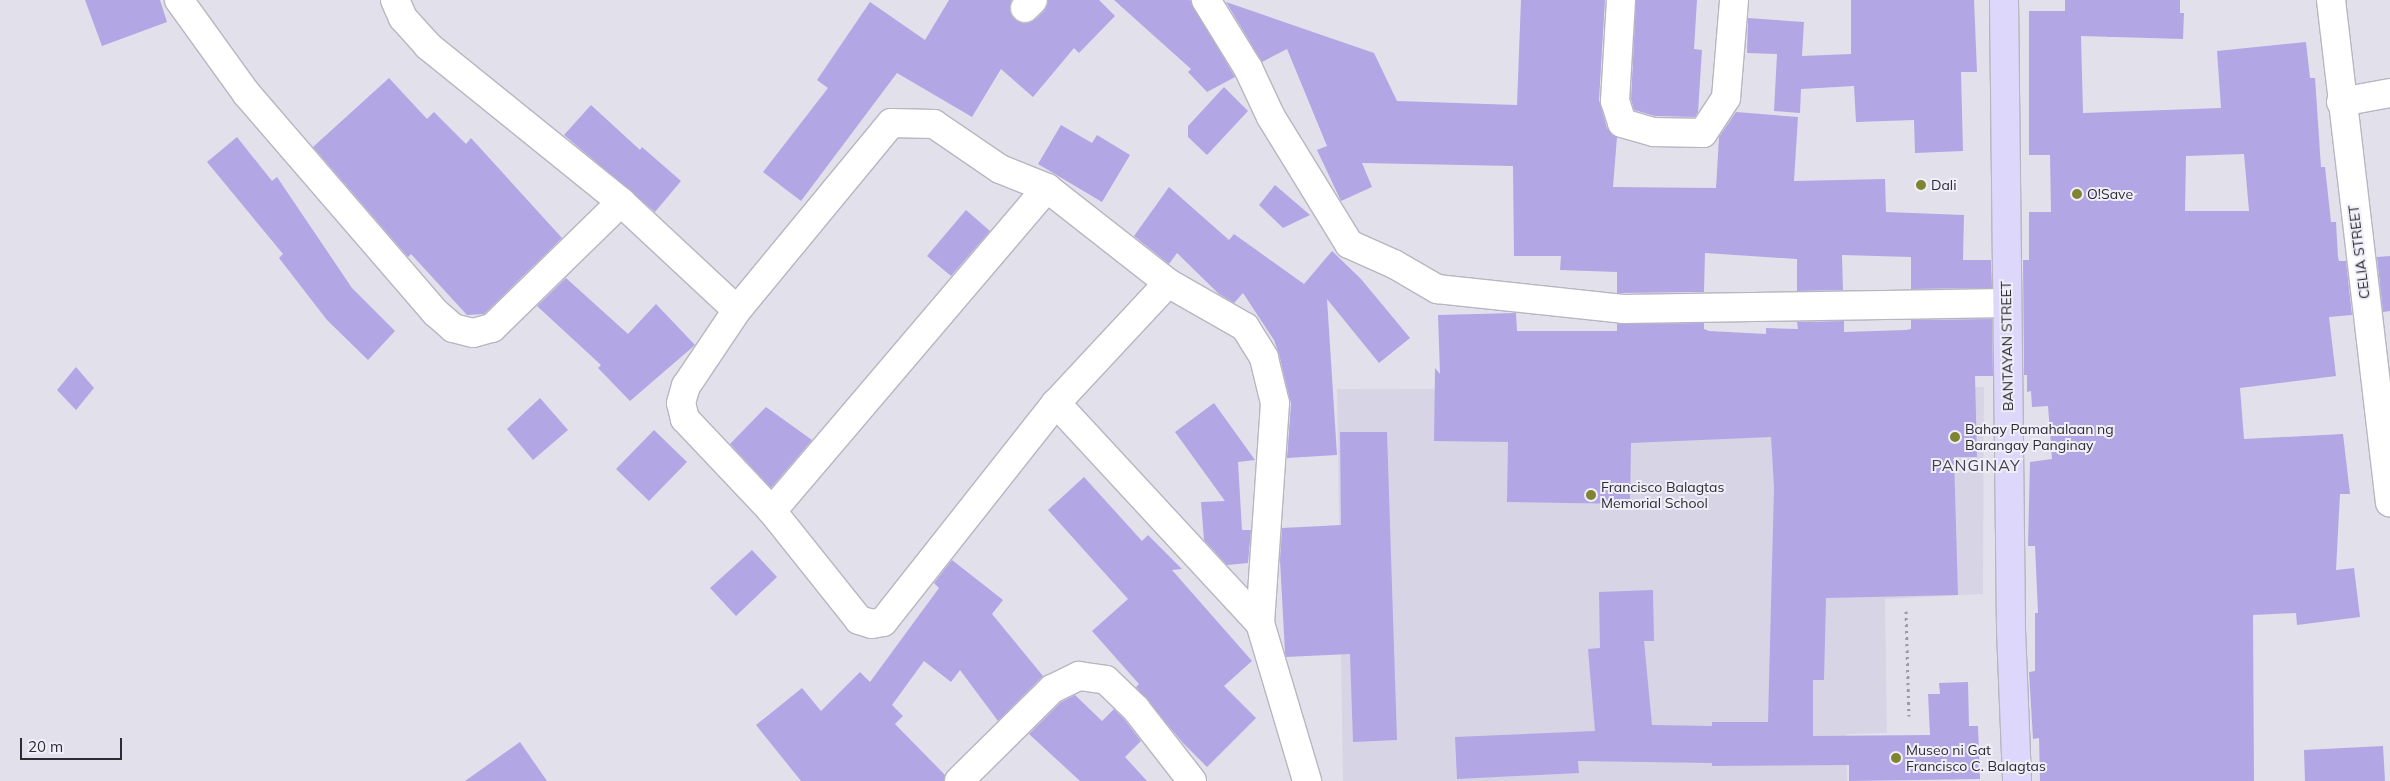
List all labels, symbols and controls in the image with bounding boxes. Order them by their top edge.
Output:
place label: Dali [1931,177,1957,193]
marker: Dali [1915,179,1927,191]
place label: O!Save [2087,186,2133,202]
marker: O!Save [2071,188,2083,200]
street label: CELIA STREET [2345,204,2373,300]
street label: BANTAYAN STREET [1997,281,2017,411]
place label: Bahay Pamahalaan ng Barangay Panginay [1965,421,2114,454]
marker: Bahay Pamahalaan ng Barangay Panginay [1949,431,1961,443]
district label: PANGINAY [1930,455,2022,475]
place label: Francisco Balagtas Memorial School [1601,479,1724,512]
marker: Francisco Balagtas Memorial School [1585,489,1597,501]
scale bar [22,728,125,760]
text: 20 m [28,737,63,756]
place label: Museo ni Gat Francisco C. Balagtas [1906,742,2046,774]
marker: Museo ni Gat Francisco C. Balagtas [1890,752,1902,764]

